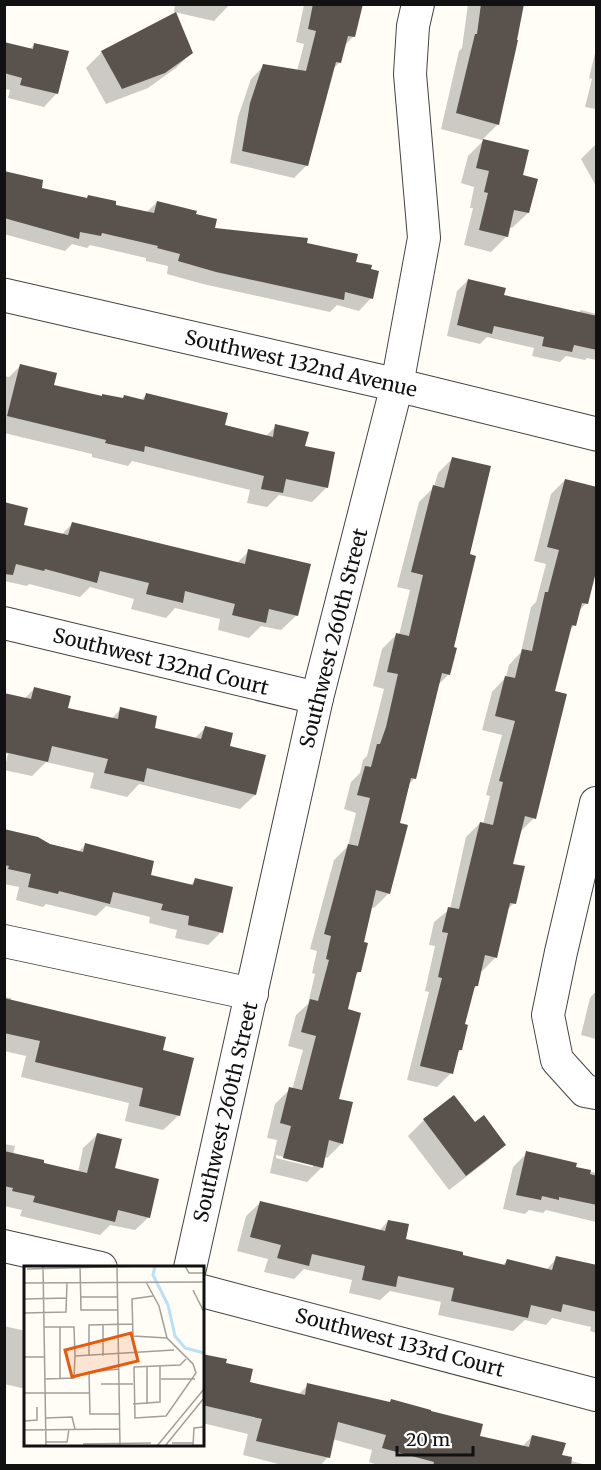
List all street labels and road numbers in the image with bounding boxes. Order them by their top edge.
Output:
street label: Southwest 132nd Avenue [182,324,420,402]
street label: Southwest 260th Street [294,525,372,750]
street label: Southwest 132nd Court [51,622,272,700]
street label: Southwest 260th Street [187,999,263,1225]
street label: Southwest 133rd Court [293,1302,507,1382]

